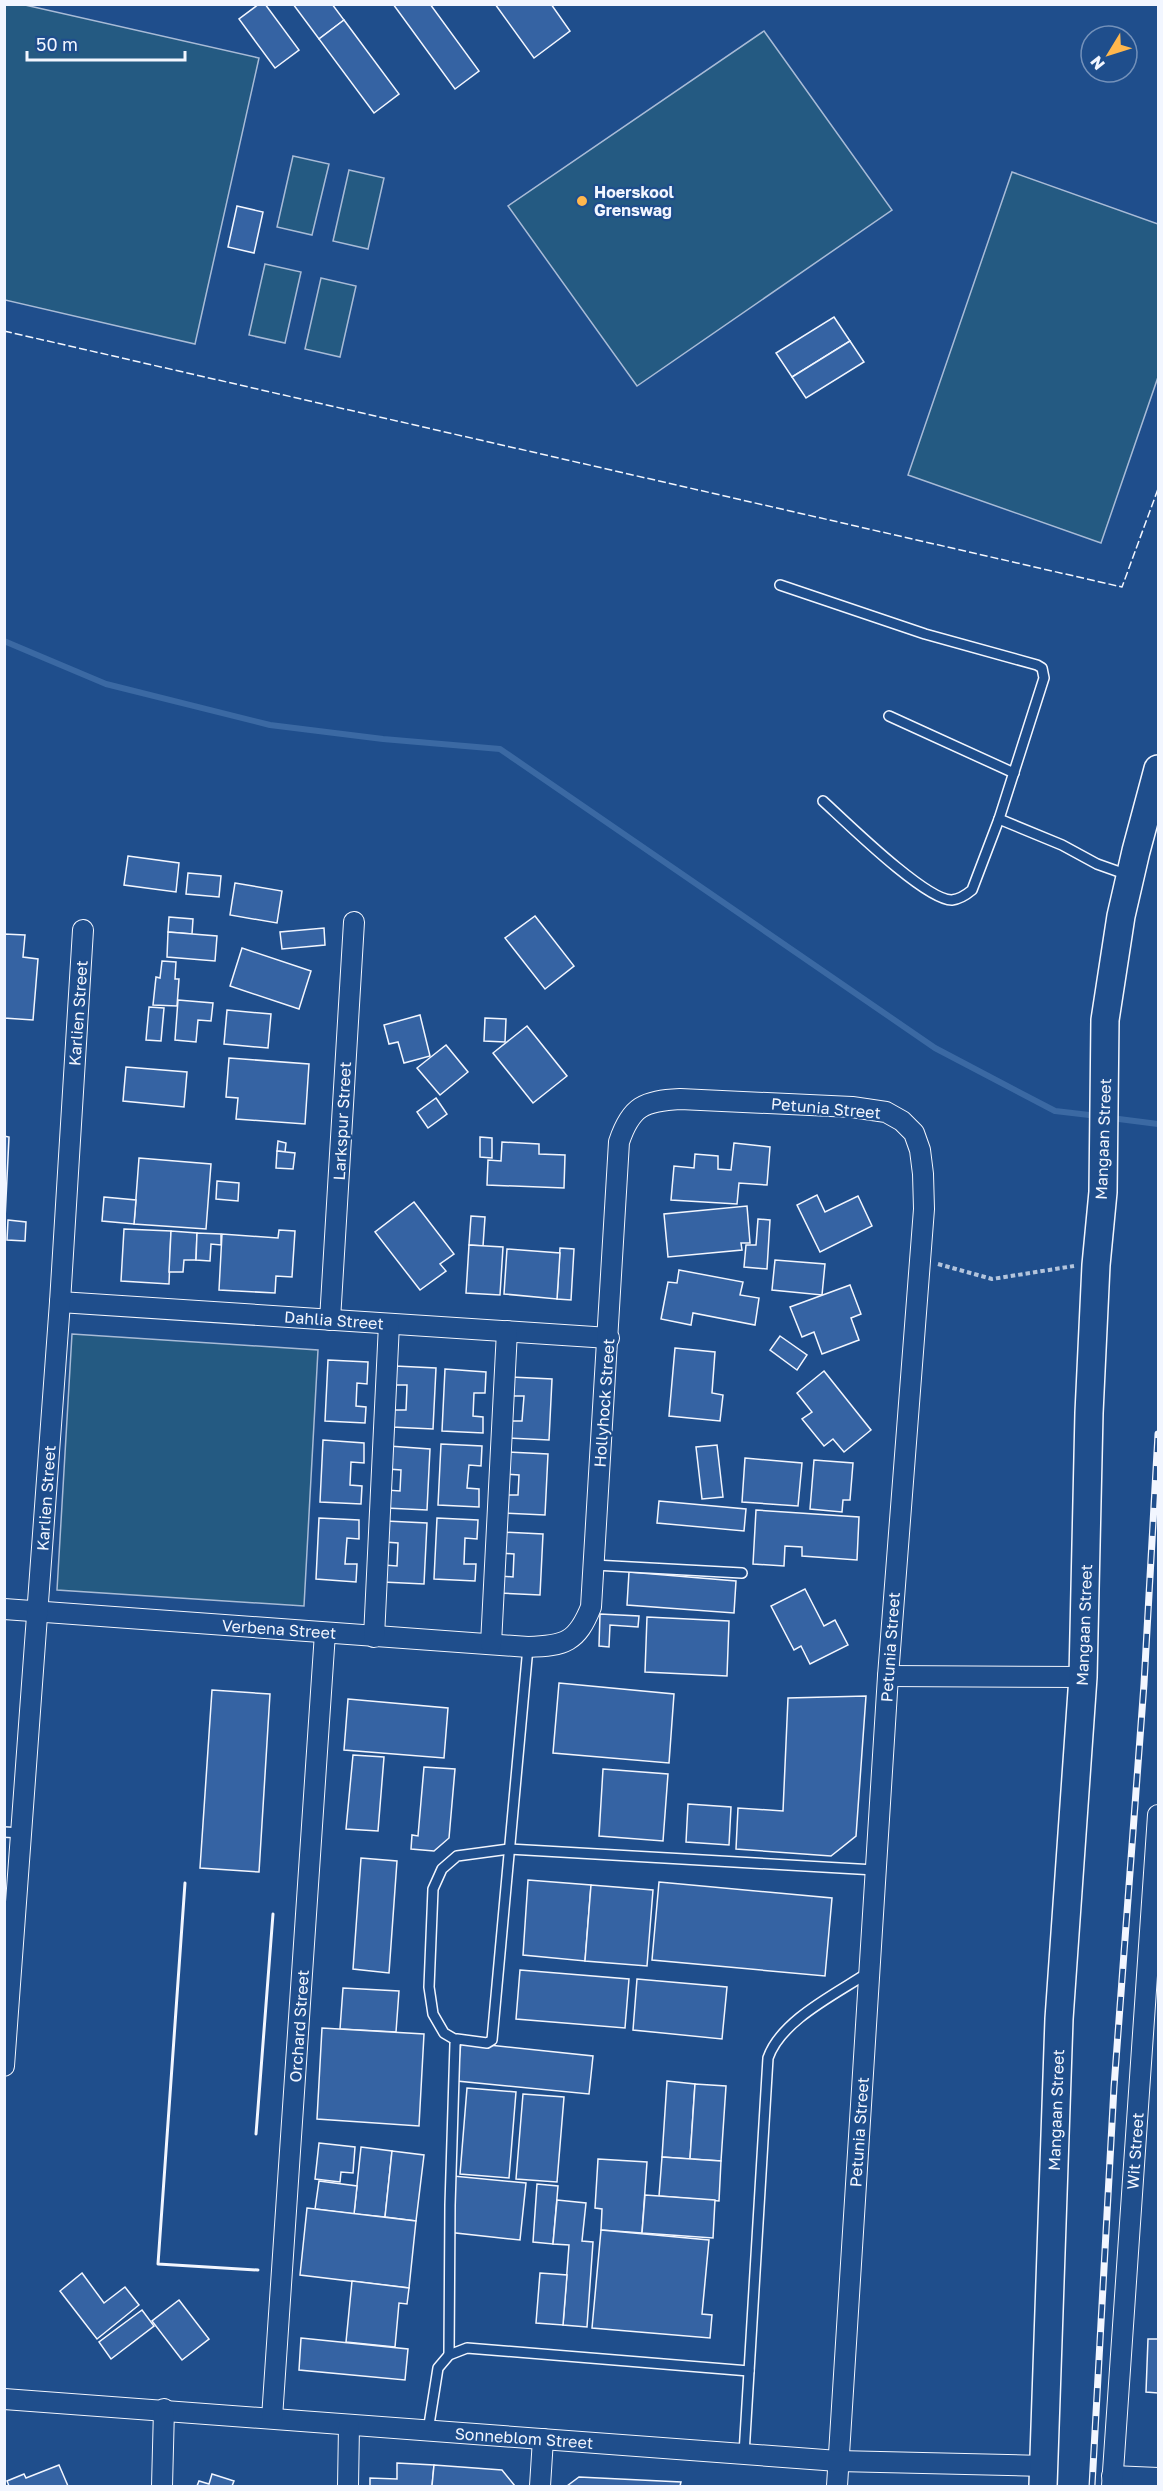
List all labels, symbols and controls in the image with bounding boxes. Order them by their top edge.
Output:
scale bar [27,24,184,62]
north arrow [1079,24,1139,84]
text: 50 m [36,33,78,55]
text: N [1086,52,1109,74]
place label: Hoerskool Grenswag [594,182,675,220]
marker: Hoerskool Grenswag [575,194,589,208]
street label: Karlien Street [64,959,92,1067]
street label: Larkspur Street [329,1061,355,1181]
street label: Mangaan Street [1091,1078,1115,1200]
street label: Petunia Street [770,1093,882,1123]
street label: Dahlia Street [283,1307,385,1333]
street label: Hollyhock Street [590,1338,618,1468]
street label: Karlien Street [32,1444,60,1552]
street label: Mangaan Street [1072,1564,1096,1686]
street label: Petunia Street [876,1591,904,1703]
street label: Verbena Street [221,1615,337,1643]
street label: Orchard Street [285,1969,313,2083]
street label: Mangaan Street [1044,2049,1068,2171]
street label: Petunia Street [845,2076,873,2188]
street label: Wit Street [1122,2112,1148,2190]
street label: Sonneblom Street [454,2423,594,2453]

